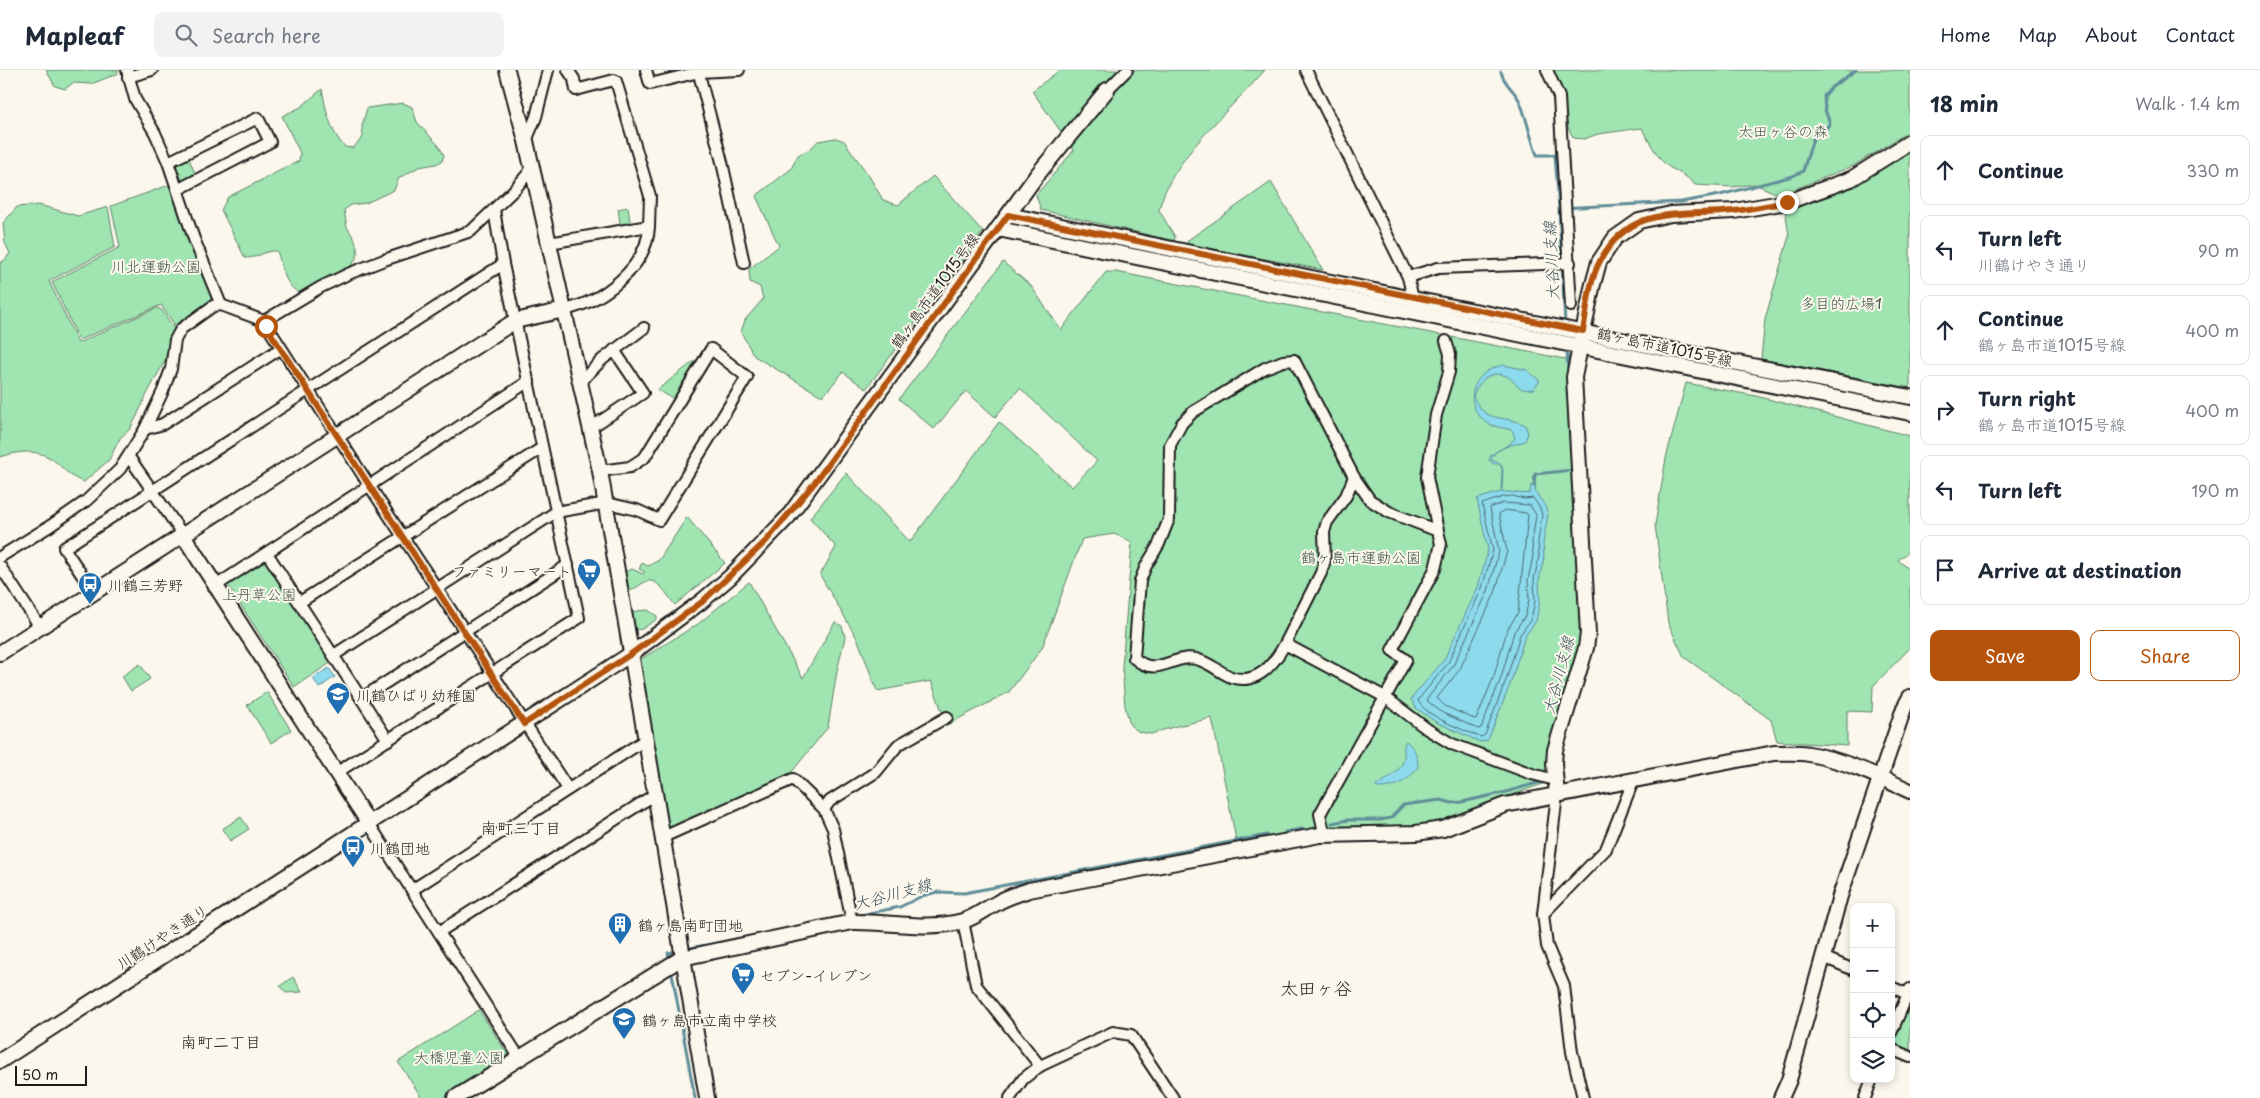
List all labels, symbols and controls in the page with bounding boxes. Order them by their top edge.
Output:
search box [154,12,504,57]
text: Mapleaf [25,17,124,53]
icon: search [172,21,200,49]
text: Search here [212,21,321,49]
text: Home [1940,21,1990,48]
text: Map [2018,21,2057,48]
text: About [2085,21,2137,48]
text: Contact [2165,21,2235,48]
text: 18 min [1930,87,1999,119]
text: Walk · 1.4 km [2135,91,2240,115]
park label: 太田ヶ谷の森 [1738,119,1828,142]
icon: ahead [1931,156,1959,184]
text: Continue [1978,156,2064,184]
text: 330 m [2186,158,2239,182]
route end [1776,191,1799,214]
water label: 大谷川支線 [1536,219,1564,302]
text: Turn left [1978,224,2062,252]
street label: 鶴ヶ島市道1015号線 [884,227,984,353]
icon: left [1931,236,1959,264]
text: 90 m [2198,238,2239,262]
text: 川鶴けやき通り [1978,252,2090,276]
park label: 川北運動公園 [111,254,201,277]
park label: 多目的広場1 [1800,291,1882,314]
text: Continue [1978,304,2064,332]
route start [255,315,278,338]
icon: ahead [1931,316,1959,344]
text: 400 m [2186,318,2239,342]
street label: 鶴ヶ島市道1015号線 [1595,320,1735,372]
text: 鶴ヶ島市道1015号線 [1978,332,2125,356]
text: Turn right [1978,384,2076,412]
icon: right [1931,396,1959,424]
text: 400 m [2186,398,2239,422]
text: 鶴ヶ島市道1015号線 [1978,412,2125,436]
icon: left [1931,476,1959,504]
text: Turn left [1978,476,2062,504]
text: 190 m [2191,478,2239,502]
park label: 鶴ヶ島市運動公園 [1301,545,1421,568]
icon: arrive [1931,556,1959,584]
text: Arrive at destination [1978,556,2182,584]
supermarket icon: ファミリーマート [576,557,602,591]
place label: ファミリーマート [452,559,572,582]
bus stop icon: 川鶴三芳野 [77,571,103,605]
place label: 川鶴三芳野 [108,573,183,596]
park label: 上丹草公園 [221,582,297,605]
button: Save [1930,630,2080,681]
button: Share [2090,630,2240,681]
water label: 大谷川支線 [1535,632,1579,717]
school or university icon: 川鶴ひばり幼稚園 [325,681,351,715]
place label: 川鶴ひばり幼稚園 [356,683,476,706]
district label: 南町三丁目 [481,815,561,839]
bus stop icon: 川鶴団地 [340,834,366,868]
place label: 川鶴団地 [370,836,430,859]
water label: 大谷川支線 [850,871,935,915]
street label: 川鶴けやき通り [112,898,212,974]
map controls [1850,903,1895,1083]
button: + [1850,903,1895,948]
building icon: 鶴ヶ島南町団地 [607,911,633,945]
place label: 鶴ヶ島南町団地 [638,913,743,936]
button: − [1850,948,1895,993]
supermarket icon: セブン-イレブン [730,961,756,995]
place label: セブン-イレブン [760,963,872,986]
district label: 太田ヶ谷 [1280,974,1352,1001]
button: locate [1850,993,1895,1038]
school or university icon: 鶴ヶ島市立南中学校 [611,1006,637,1040]
place label: 鶴ヶ島市立南中学校 [642,1008,777,1031]
district label: 南町二丁目 [181,1029,261,1053]
button: layers [1850,1038,1895,1083]
park label: 大橋児童公園 [414,1045,504,1068]
scale bar [15,1063,88,1086]
text: 50 m [22,1064,58,1085]

